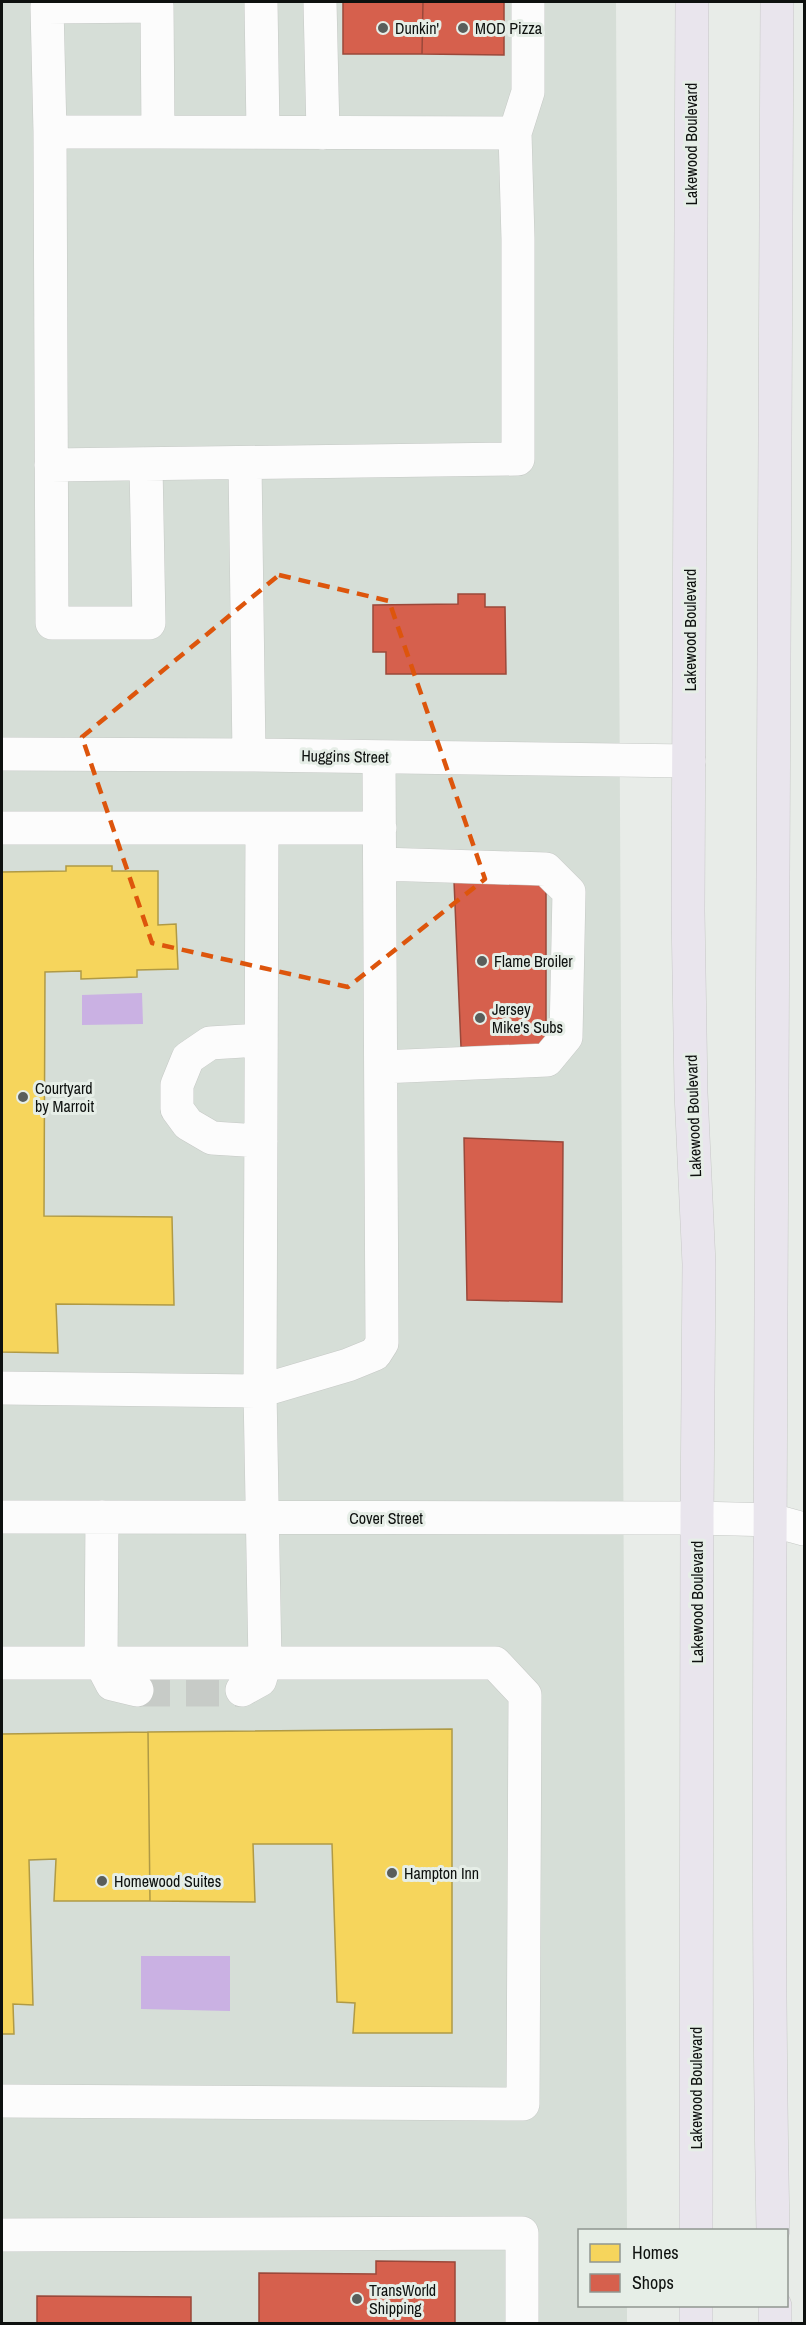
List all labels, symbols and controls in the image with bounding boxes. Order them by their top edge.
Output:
place label: Dunkin' [395,17,439,39]
place label: MOD Pizza [475,17,543,39]
marker: Dunkin' [376,21,390,35]
marker: MOD Pizza [456,21,470,35]
street label: Lakewood Boulevard [680,83,702,205]
street label: Lakewood Boulevard [679,569,701,691]
street label: Huggins Street [301,744,389,768]
place label: Flame Broiler [494,950,573,972]
marker: Flame Broiler [475,954,489,968]
place label: Jersey Mike's Subs [492,998,563,1038]
marker: Jersey Mike's Subs [473,1011,487,1025]
street label: Lakewood Boulevard [680,1054,706,1178]
place label: Courtyard by Marroit [35,1077,94,1117]
marker: Courtyard by Marroit [16,1090,30,1104]
street label: Cover Street [349,1507,423,1529]
street label: Lakewood Boulevard [686,1541,708,1663]
place label: Hampton Inn [404,1862,479,1884]
marker: Hampton Inn [385,1866,399,1880]
place label: Homewood Suites [114,1870,221,1892]
marker: Homewood Suites [95,1874,109,1888]
street label: Lakewood Boulevard [685,2027,707,2149]
legend [578,2229,788,2307]
text: Homes [632,2240,679,2265]
text: Shops [632,2270,674,2295]
place label: TransWorld Shipping [369,2279,436,2319]
marker: TransWorld Shipping [350,2292,364,2306]

